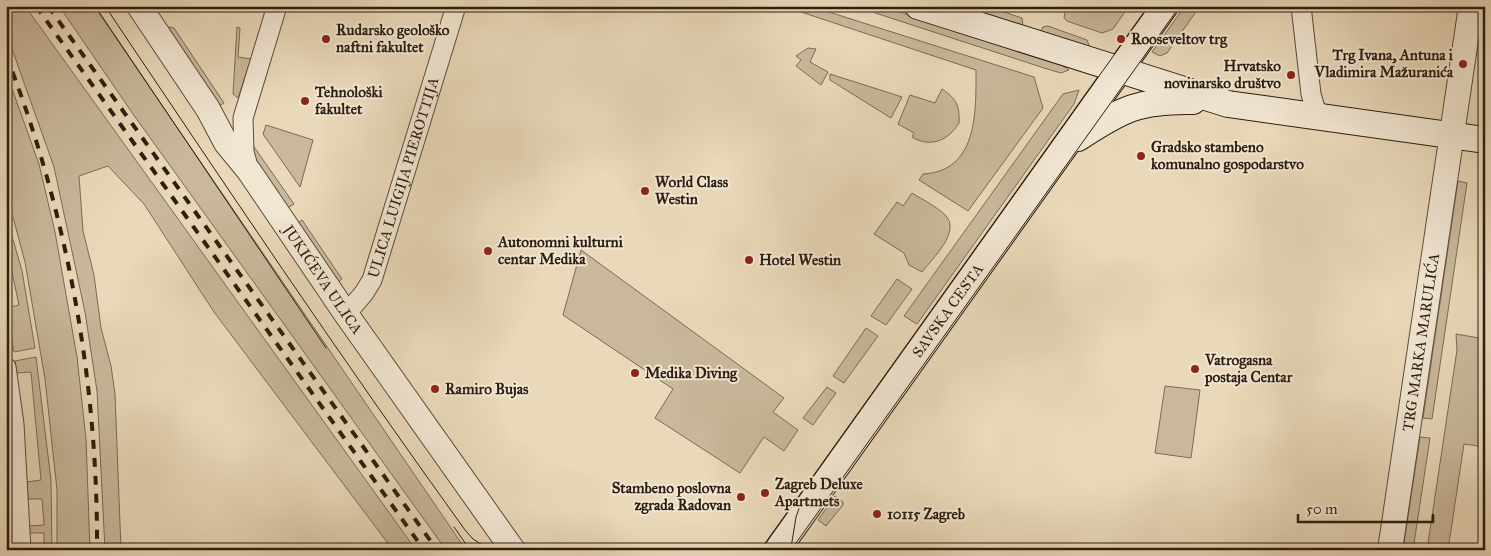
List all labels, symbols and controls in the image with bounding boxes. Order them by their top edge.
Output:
place label: Rudarsko geološko naftni fakultet [336,21,450,56]
place label: Rooseveltov trg [1131,30,1228,49]
marker: Rudarsko geološko naftni fakultet [320,33,332,45]
marker: Rooseveltov trg [1115,33,1127,45]
place label: Trg Ivana, Antuna i Vladimira Mažuranića [1313,46,1454,81]
place label: Hrvatsko novinarsko društvo [1164,57,1281,92]
marker: Trg Ivana, Antuna i Vladimira Mažuranića [1457,58,1469,70]
marker: Hrvatsko novinarsko društvo [1285,69,1297,81]
street label: ULICA LUIGIJA PIEROTTIJA [364,75,443,280]
place label: Tehnološki fakultet [314,83,383,118]
marker: Tehnološki fakultet [299,95,311,107]
place label: Gradsko stambeno komunalno gospodarstvo [1151,138,1304,174]
marker: Gradsko stambeno komunalno gospodarstvo [1135,150,1147,162]
place label: World Class Westin [655,173,729,208]
marker: World Class Westin [639,185,651,197]
street label: JUKIĆEVA ULICA [277,220,366,338]
place label: Autonomni kulturni centar Medika [497,233,624,268]
marker: Autonomni kulturni centar Medika [482,245,494,257]
place label: Hotel Westin [759,251,842,269]
street label: TRG MARKA MARULIĆA [1399,252,1443,433]
marker: Hotel Westin [743,254,755,266]
street label: SAVSKA CESTA [908,260,987,361]
place label: Vatrogasna postaja Centar [1204,351,1293,387]
marker: Vatrogasna postaja Centar [1189,363,1201,375]
place label: Medika Diving [645,364,738,383]
marker: Medika Diving [629,367,641,379]
place label: Ramiro Bujas [445,380,529,399]
marker: Ramiro Bujas [429,383,441,395]
place label: Zagreb Deluxe Apartmets [774,475,864,511]
place label: Stambeno poslovna zgrada Radovan [612,479,732,515]
marker: Zagreb Deluxe Apartmets [759,487,771,499]
marker: Stambeno poslovna zgrada Radovan [735,491,747,503]
scale bar [1298,491,1434,523]
text: 50 m [1306,500,1338,518]
place label: 10115 Zagreb [887,505,966,524]
marker: 10115 Zagreb [871,508,883,520]

